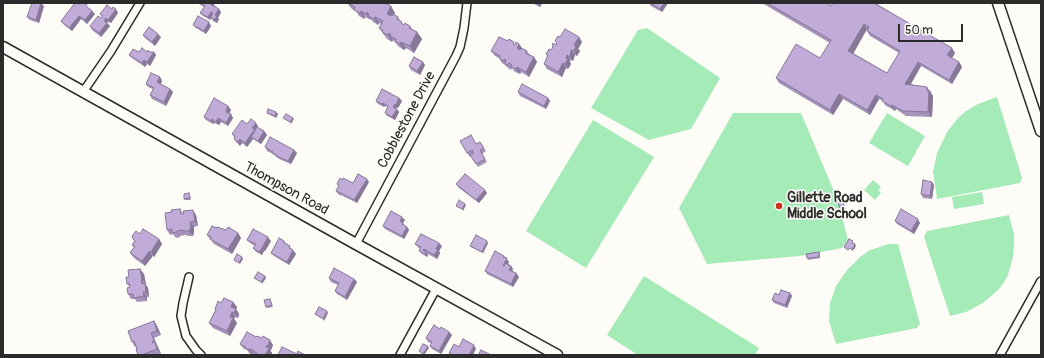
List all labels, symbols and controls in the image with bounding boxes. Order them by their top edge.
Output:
scale bar [900,16,965,42]
text: 50 m [905,23,933,38]
street label: Cobblestone Drive [374,69,440,171]
street label: Thompson Road [241,159,331,219]
place label: Gillette Road Middle School [787,190,867,222]
marker: Gillette Road Middle School [774,201,784,211]

